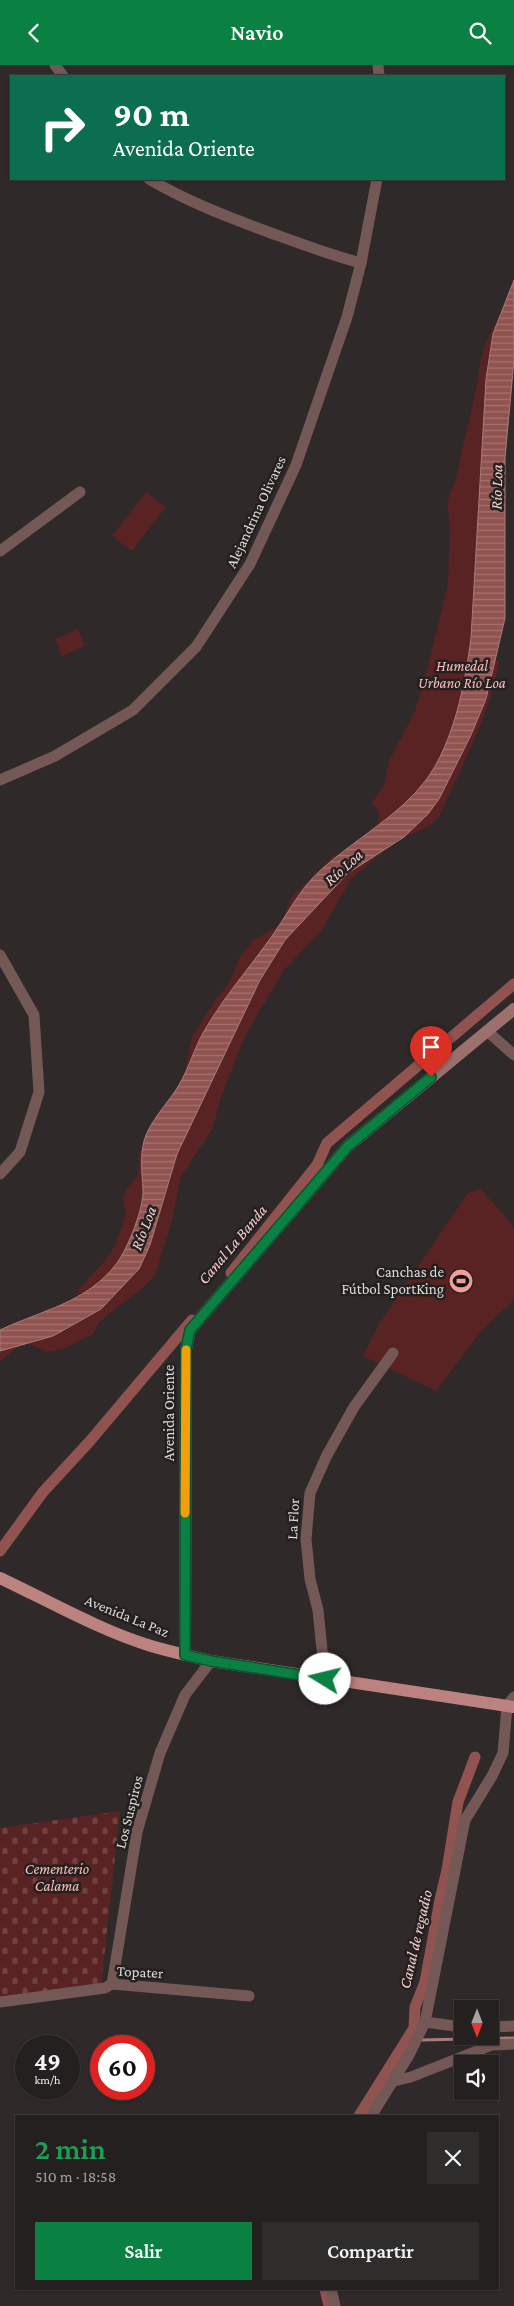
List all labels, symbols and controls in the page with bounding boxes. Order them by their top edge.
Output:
icon: back [20,19,48,47]
icon: search [466,19,494,47]
text: Navio [231,20,283,45]
icon: right [30,95,95,160]
text: 90 m [113,95,190,134]
text: Avenida Oriente [113,136,255,161]
street label: Alejandrina Olivares [223,453,290,571]
water label: Río Loa [488,464,505,510]
park label: Humedal Urbano Río Loa [418,658,506,691]
water label: Río Loa [321,846,366,889]
pin [410,1026,452,1077]
icon: arrive [417,1033,445,1061]
water label: Canal La Banda [195,1201,270,1287]
water label: Río Loa [127,1204,160,1252]
place label: Canchas de Fútbol SportKing [342,1264,444,1298]
sports icon: Canchas de Fútbol SportKing [448,1268,474,1294]
street label: Avenida Oriente [161,1364,177,1461]
street label: La Flor [284,1497,302,1540]
street label: Avenida La Paz [83,1592,171,1640]
position arrow [298,1652,350,1704]
street label: Los Suspiros [112,1774,147,1850]
park label: Cementerio Calama [25,1861,89,1894]
water label: Canal de regadio [396,1888,436,1990]
street label: Topater [116,1963,164,1982]
north arrow [454,2000,499,2045]
map controls [454,2000,499,2100]
speed limit sign: 60 [90,2035,155,2100]
text: 49 [34,2048,61,2075]
button: sound [454,2055,499,2100]
text: km/h [35,2073,60,2087]
text: 2 min [35,2132,106,2165]
button: close [427,2132,479,2184]
text: 510 m · 18:58 [35,2168,116,2185]
button: Salir [35,2222,252,2280]
button: Compartir [262,2222,479,2280]

